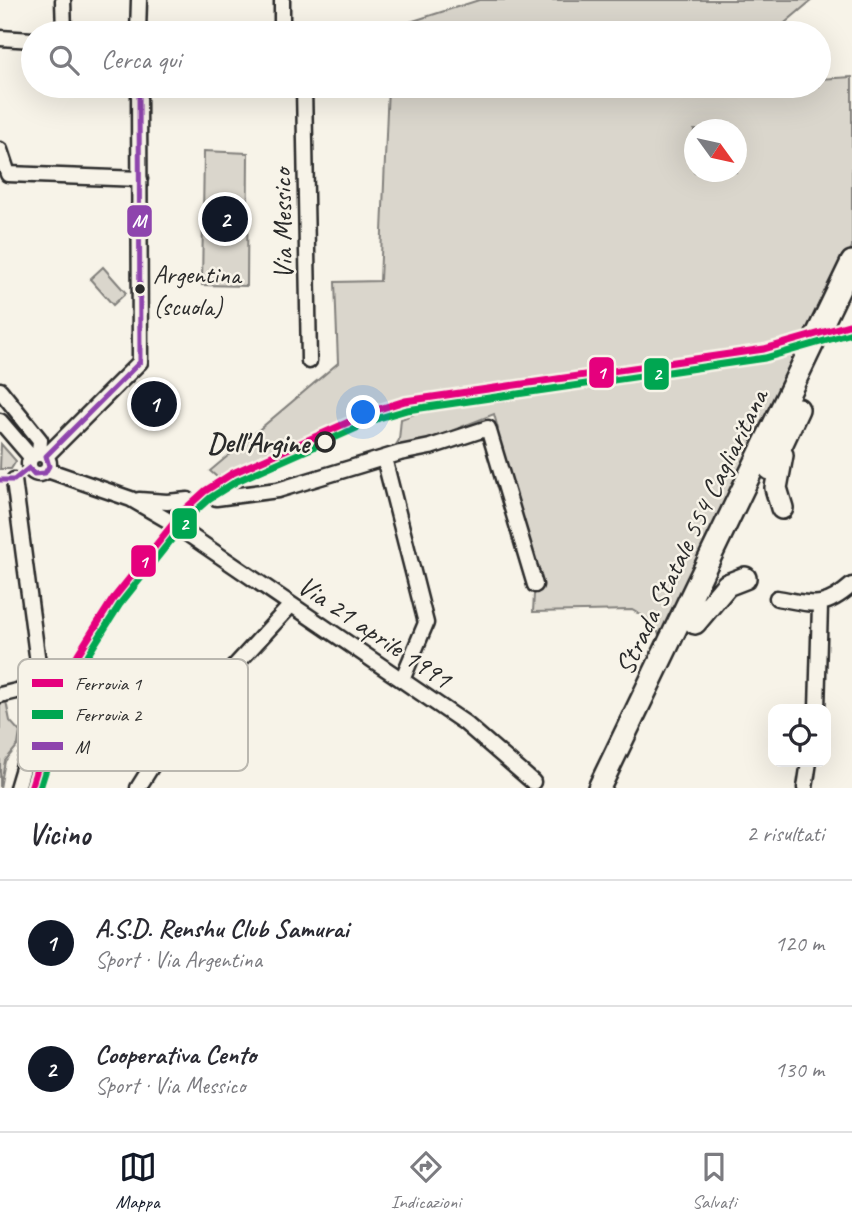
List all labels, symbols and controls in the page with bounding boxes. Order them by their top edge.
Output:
search box [21,21,831,98]
icon: search [45,41,83,79]
text: Cerca qui [101,43,181,76]
north arrow [684,119,747,182]
street label: Via Messico [263,165,300,280]
pin: 2 [202,193,248,245]
line badge: M [126,204,153,238]
text: M [132,209,148,233]
place label: Argentina (scuola) [153,258,243,323]
marker: Argentina (scuola) [133,282,147,296]
line badge: 1 [588,356,615,389]
line badge: 2 [643,357,670,391]
text: 1 [597,361,608,385]
text: 2 [653,362,664,386]
pin: 1 [131,378,177,430]
street label: Strada Statale 554 Cagliaritana [607,381,776,680]
your location [346,395,380,429]
place label: Dell'Argine [207,425,312,460]
marker: Dell'Argine [315,432,335,452]
line badge: 2 [171,507,198,540]
text: 2 [180,512,191,536]
line badge: 1 [130,544,157,578]
text: 1 [139,550,150,574]
street label: Via 21 aprile 1991 [291,568,460,697]
legend [18,659,248,771]
text: Ferrovia 1 [75,672,143,696]
text: Ferrovia 2 [75,703,143,727]
map controls [768,704,831,767]
button: locate [768,704,831,767]
text: M [75,735,91,759]
text: Vicino [28,815,90,853]
text: 2 risultati [746,819,824,848]
text: A.S.D. Renshu Club Samurai [95,912,349,945]
text: 1 [46,929,56,958]
text: 120 m [775,929,824,958]
text: Sport · Via Argentina [95,945,262,974]
text: Cooperativa Cento [95,1038,256,1071]
text: 2 [46,1055,56,1084]
text: 130 m [775,1055,824,1084]
text: Sport · Via Messico [95,1071,245,1100]
tab: Mappa [116,1148,160,1214]
tab: Indicazioni [391,1148,461,1214]
tab: Salvati [692,1148,736,1214]

